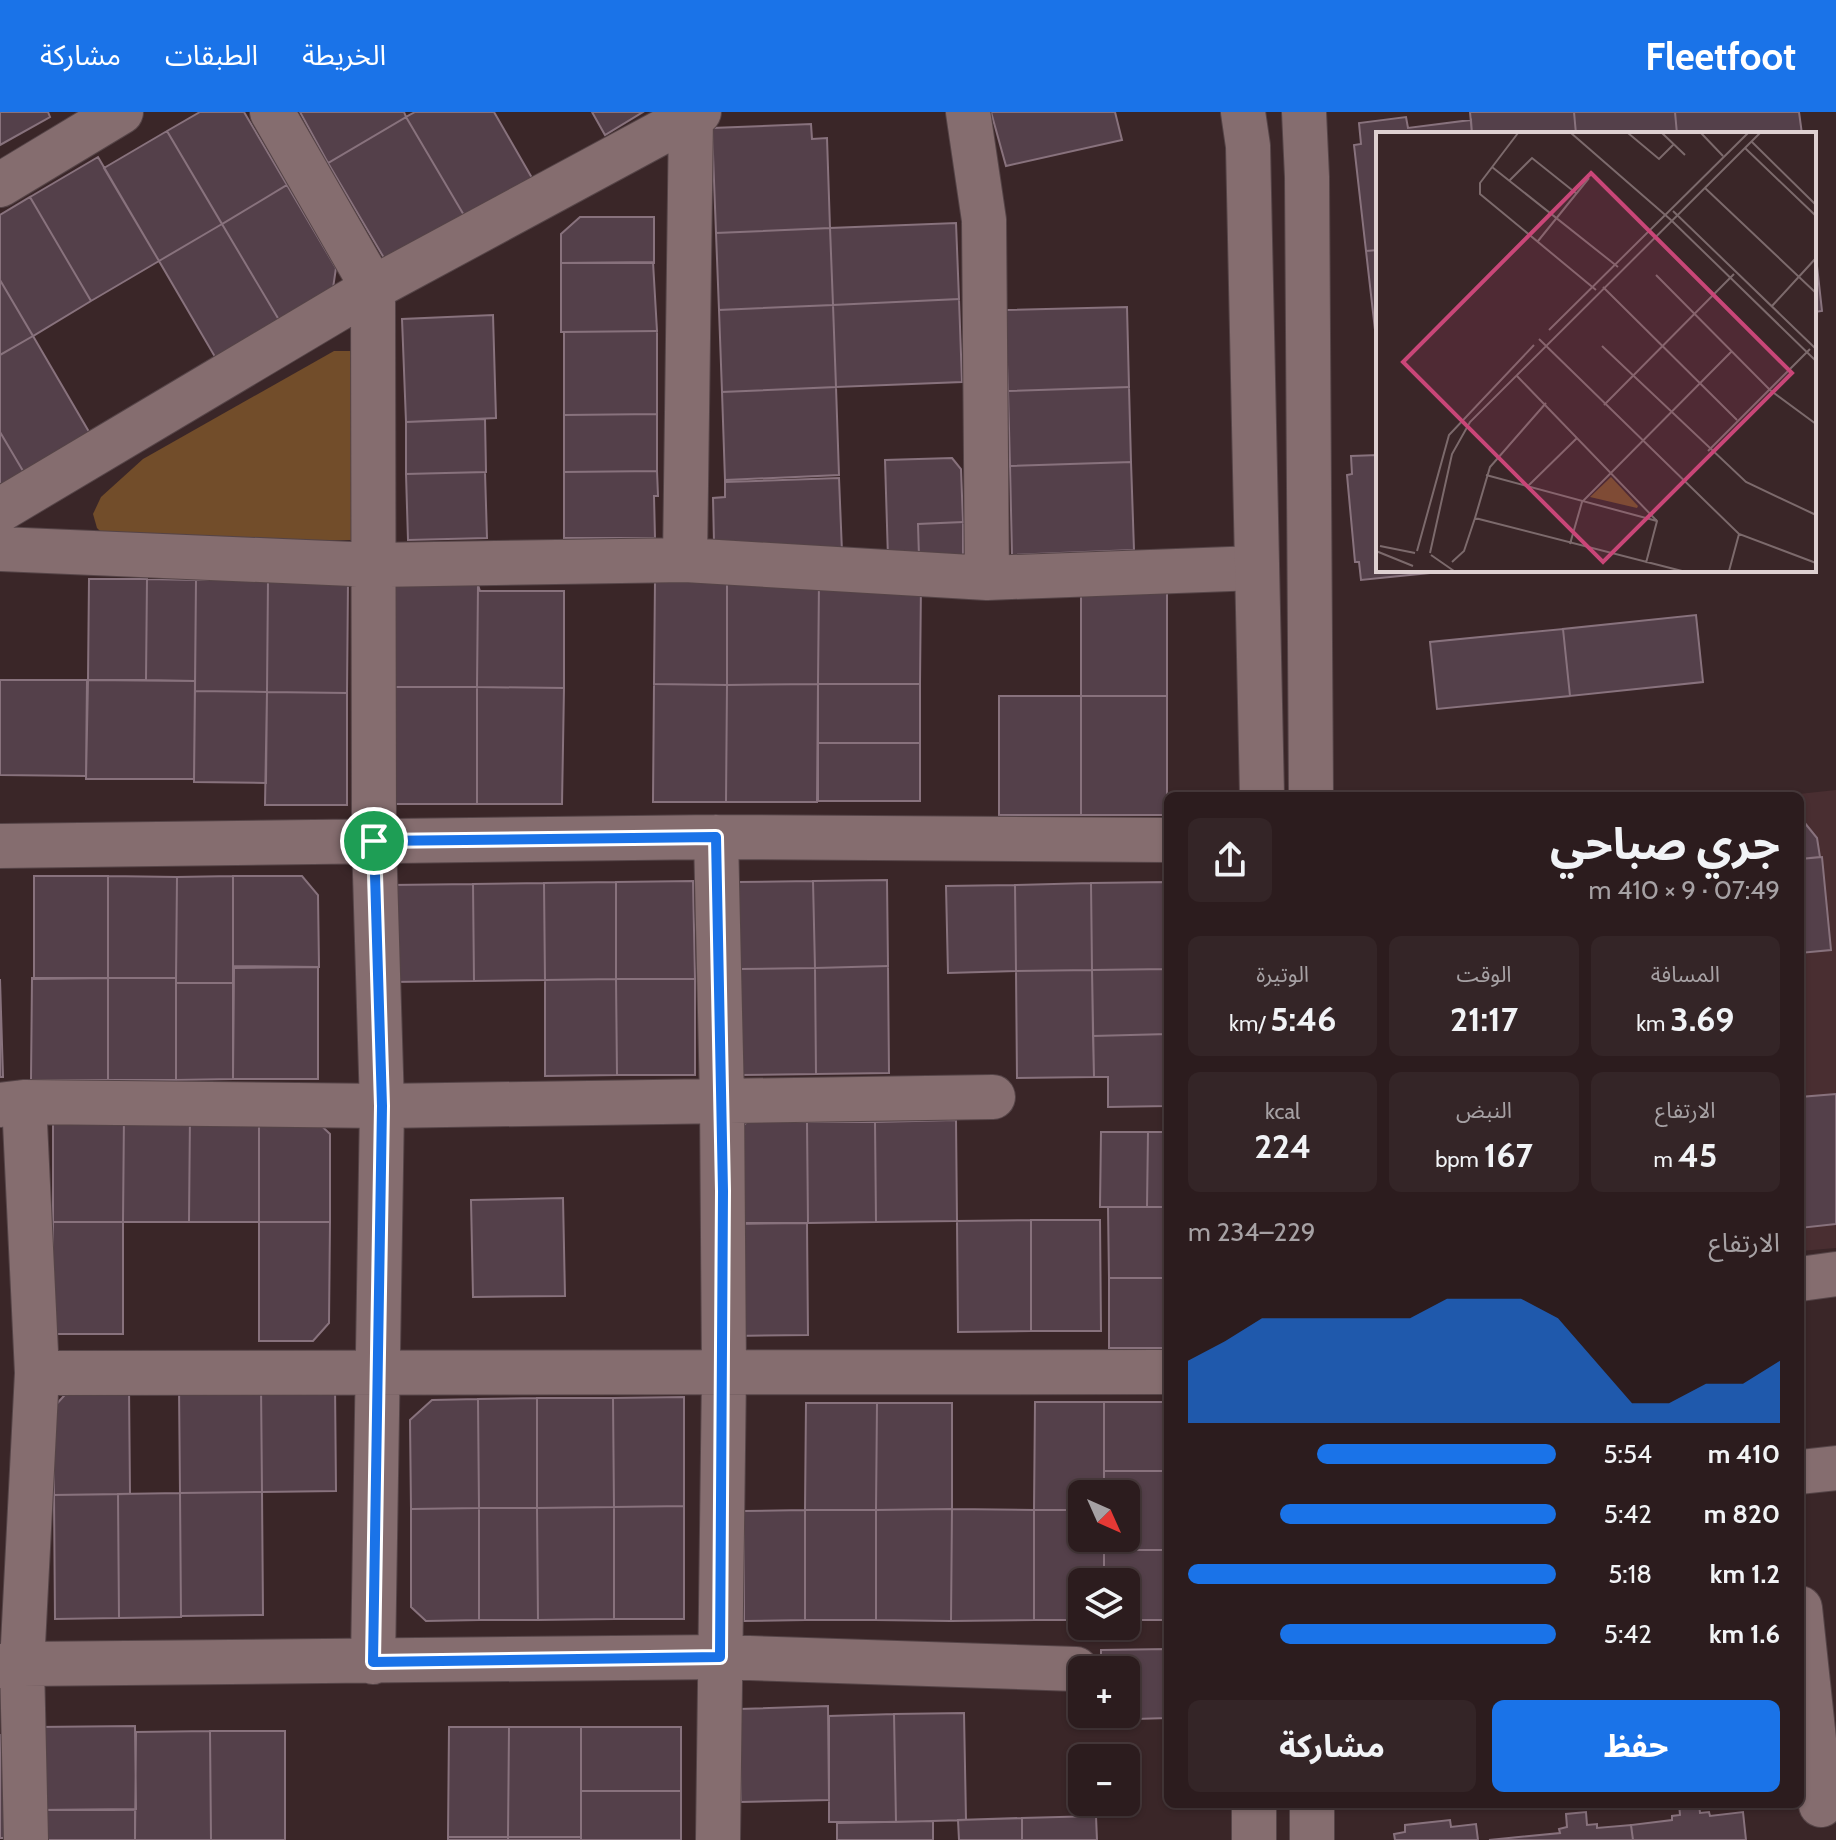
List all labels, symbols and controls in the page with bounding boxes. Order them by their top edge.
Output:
text: Fleetfoot [1645,33,1796,80]
text: مشاركة [40,38,121,72]
text: الطبقات [165,38,258,72]
text: الخريطة [302,38,386,72]
inset map [1376,132,1816,572]
pin [340,807,408,875]
text: جري صباحي [1550,817,1780,870]
button: share [1188,818,1272,902]
icon: arrive [352,819,396,863]
text: 07:49 · 9 × 410 m [1589,874,1780,906]
text: الوتيرة [1256,961,1309,988]
text: الوقت [1456,961,1512,988]
text: المسافة [1651,961,1720,988]
text: 5:46 [1270,998,1336,1040]
text: 21:17 [1450,998,1518,1040]
text: 3.69 [1670,998,1734,1040]
text: /km [1229,1010,1270,1037]
text: km [1636,1010,1670,1037]
text: النبض [1456,1097,1512,1124]
text: الارتفاع [1655,1097,1716,1124]
text: kcal [1265,1098,1300,1125]
text: 224 [1254,1125,1311,1167]
text: 167 [1484,1134,1533,1176]
text: 45 [1678,1134,1717,1176]
text: bpm [1435,1146,1484,1173]
text: m [1654,1146,1678,1173]
text: 229–234 m [1188,1216,1316,1248]
text: الارتفاع [1709,1227,1780,1259]
text: 5:54 [1603,1438,1652,1470]
text: 410 m [1708,1438,1780,1470]
north arrow [1068,1480,1140,1552]
map controls [1068,1480,1140,1816]
text: 5:42 [1604,1498,1652,1530]
text: 820 m [1704,1498,1780,1530]
text: 5:18 [1608,1558,1652,1590]
text: 1.2 km [1710,1558,1780,1590]
button: layers [1068,1568,1140,1640]
text: 5:42 [1604,1618,1652,1650]
text: 1.6 km [1709,1618,1780,1650]
button: + [1068,1656,1140,1728]
button: مشاركة [1188,1700,1476,1792]
button: حفظ [1492,1700,1780,1792]
button: − [1068,1744,1140,1816]

